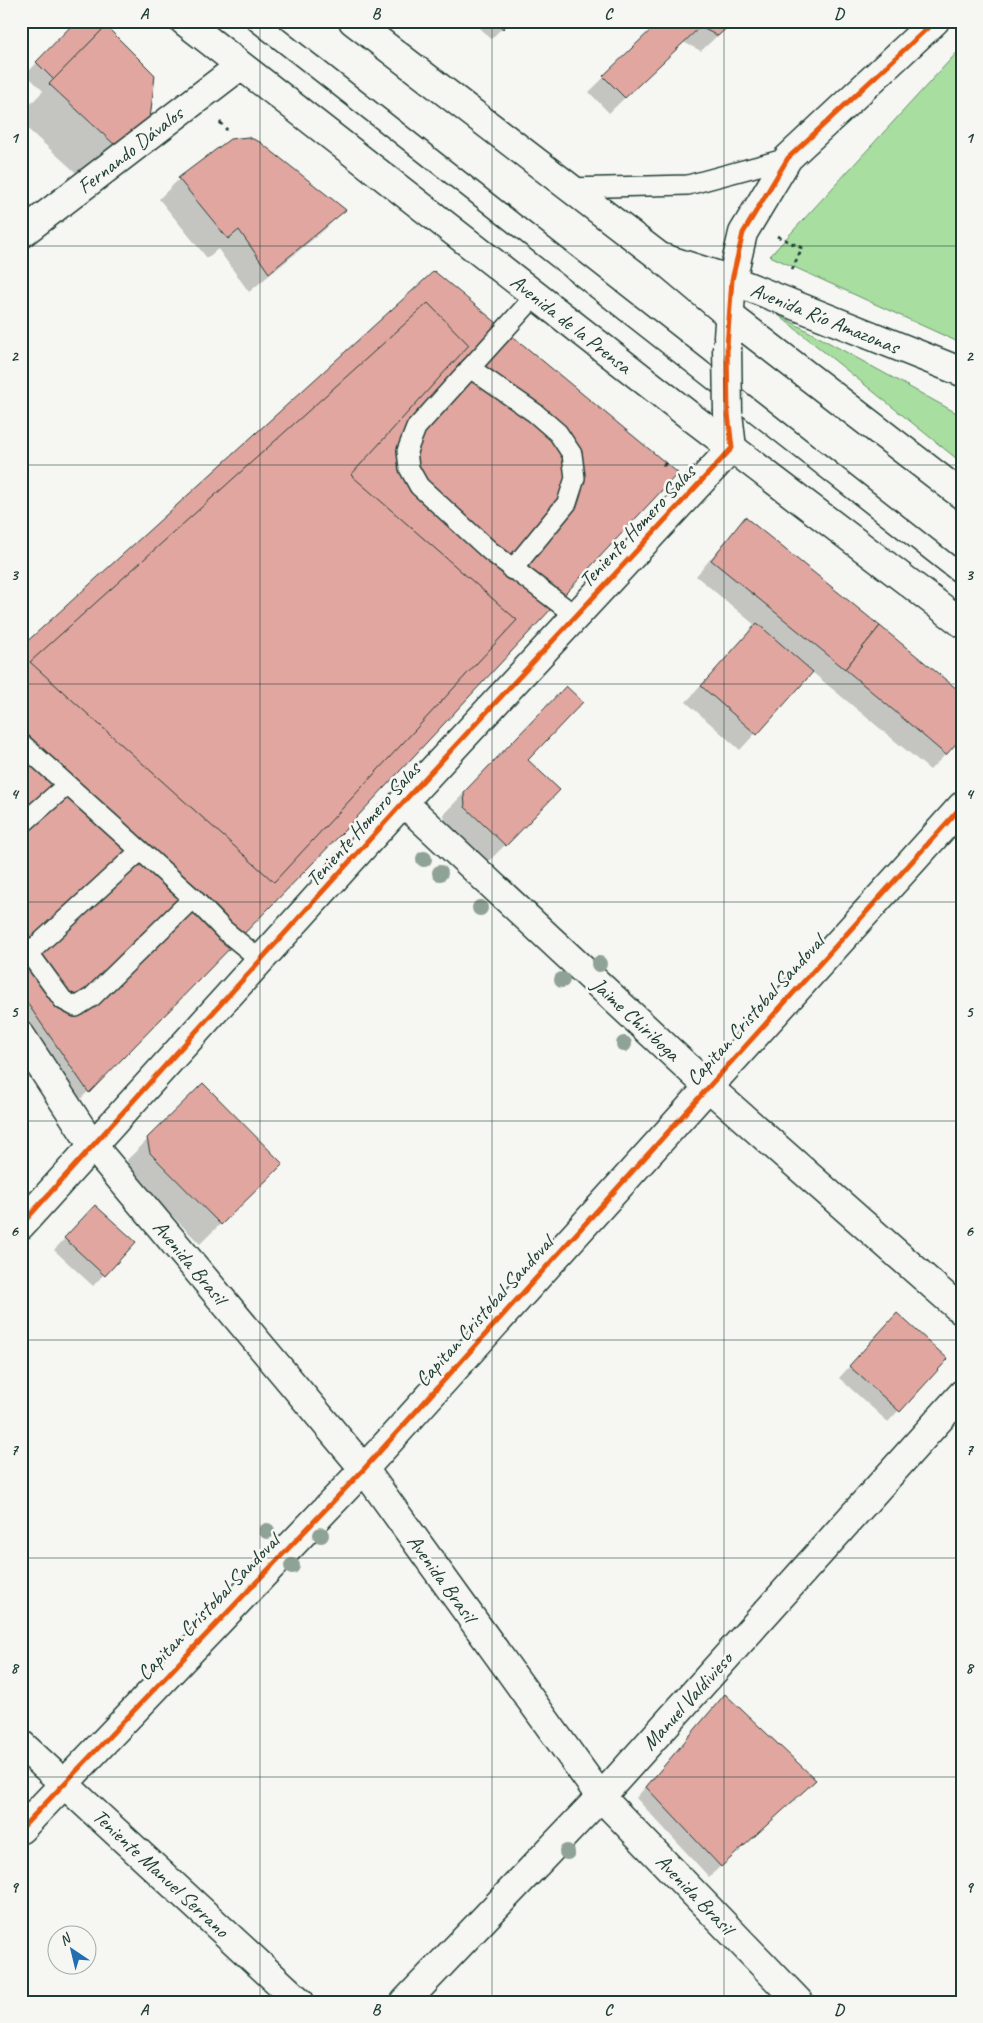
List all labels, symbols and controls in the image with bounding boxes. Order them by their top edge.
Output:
text: A [140,4,150,24]
text: B [372,4,382,24]
text: C [604,4,614,24]
text: D [834,4,845,24]
street label: Fernando Dávalos [72,100,190,199]
text: 1 [10,128,19,148]
text: 1 [965,128,974,148]
street label: Avenida de la Prensa [505,269,638,381]
street label: Avenida Río Amazonas [747,276,905,360]
text: 2 [10,346,19,366]
text: 2 [965,346,974,366]
street label: Teniente Homero Salas [573,458,702,593]
text: 3 [10,565,19,585]
text: 3 [965,565,974,585]
street label: Teniente Homero Salas [300,755,427,892]
text: 4 [10,784,19,804]
text: 4 [965,784,974,804]
street label: Capitan Cristobal Sandoval [680,927,832,1091]
street label: Jaime Chiriboga [586,971,687,1068]
text: 5 [11,1002,20,1022]
text: 5 [966,1002,975,1022]
street label: Avenida Brasil [147,1215,235,1312]
text: 6 [10,1221,19,1241]
text: 6 [965,1221,974,1241]
street label: Capitan Cristobal Sandoval [409,1228,561,1392]
text: 7 [10,1440,19,1460]
text: 7 [965,1440,974,1460]
street label: Capitan Cristobal Sandoval [131,1526,287,1686]
street label: Avenida Brasil [402,1529,484,1630]
street label: Manuel Valdivieso [636,1645,740,1756]
text: 8 [10,1658,19,1678]
text: 8 [965,1658,974,1678]
street label: Teniente Manuel Serrano [87,1803,236,1944]
street label: Avenida Brasil [650,1848,742,1942]
text: 9 [10,1877,19,1897]
text: 9 [965,1877,974,1897]
north arrow [48,1926,98,1976]
text: N [56,1929,75,1949]
text: A [140,2000,150,2020]
text: B [372,2000,382,2020]
text: C [604,2000,614,2020]
text: D [834,2000,845,2020]

